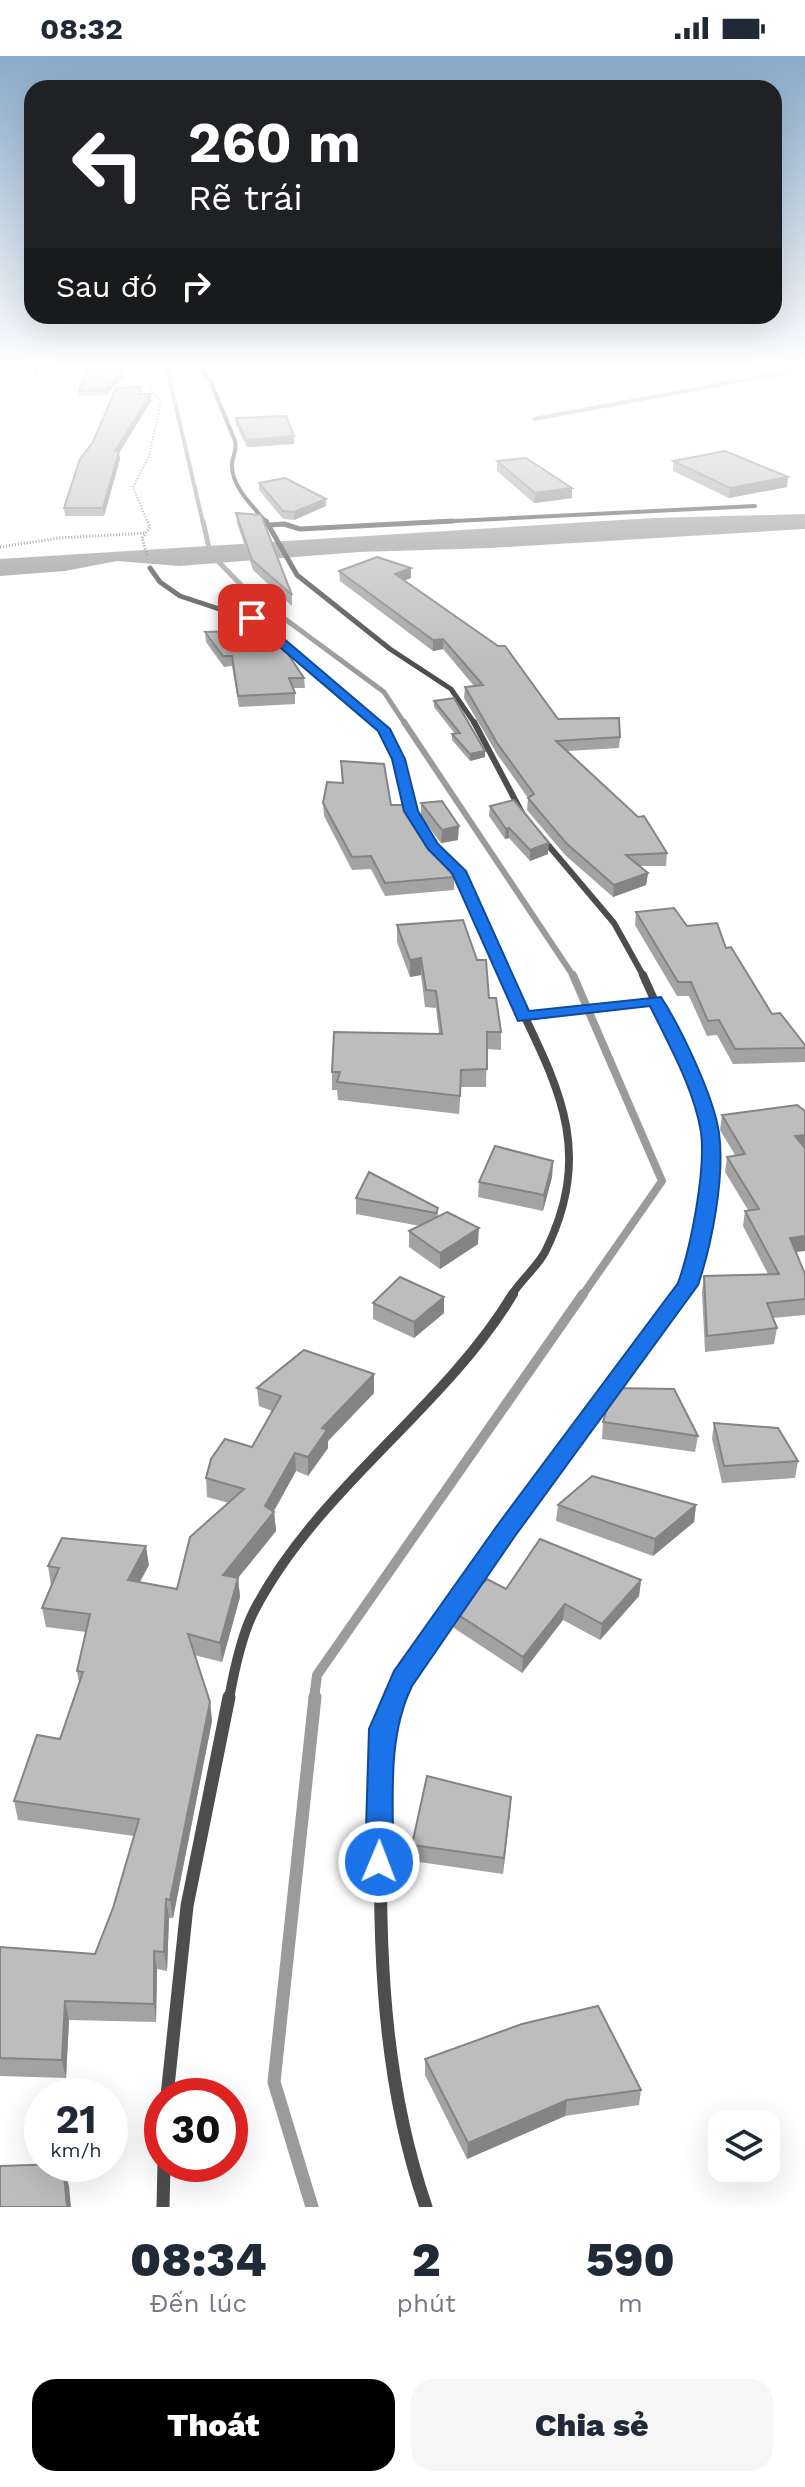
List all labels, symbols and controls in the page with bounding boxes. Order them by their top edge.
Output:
text: 08:32 [40,11,123,46]
text: 260 m [188,110,361,176]
icon: left [56,112,160,216]
text: Rẽ trái [188,177,303,219]
icon: right [174,264,218,308]
text: Sau đó [56,269,158,304]
pin [218,584,286,652]
icon: arrive [230,596,274,640]
position arrow [337,1820,421,1904]
speed limit sign: 30 [144,2078,248,2182]
text: 21 [55,2096,97,2143]
map controls [708,2110,780,2182]
button: layers [708,2110,780,2182]
text: km/h [50,2138,102,2162]
text: 08:34 [130,2231,267,2288]
text: 2 [412,2231,441,2288]
text: 590 [586,2231,675,2288]
text: Đến lúc [149,2288,247,2318]
text: phút [397,2288,456,2318]
text: m [618,2288,643,2318]
button: Thoát [32,2379,395,2471]
button: Chia sẻ [411,2379,773,2471]

